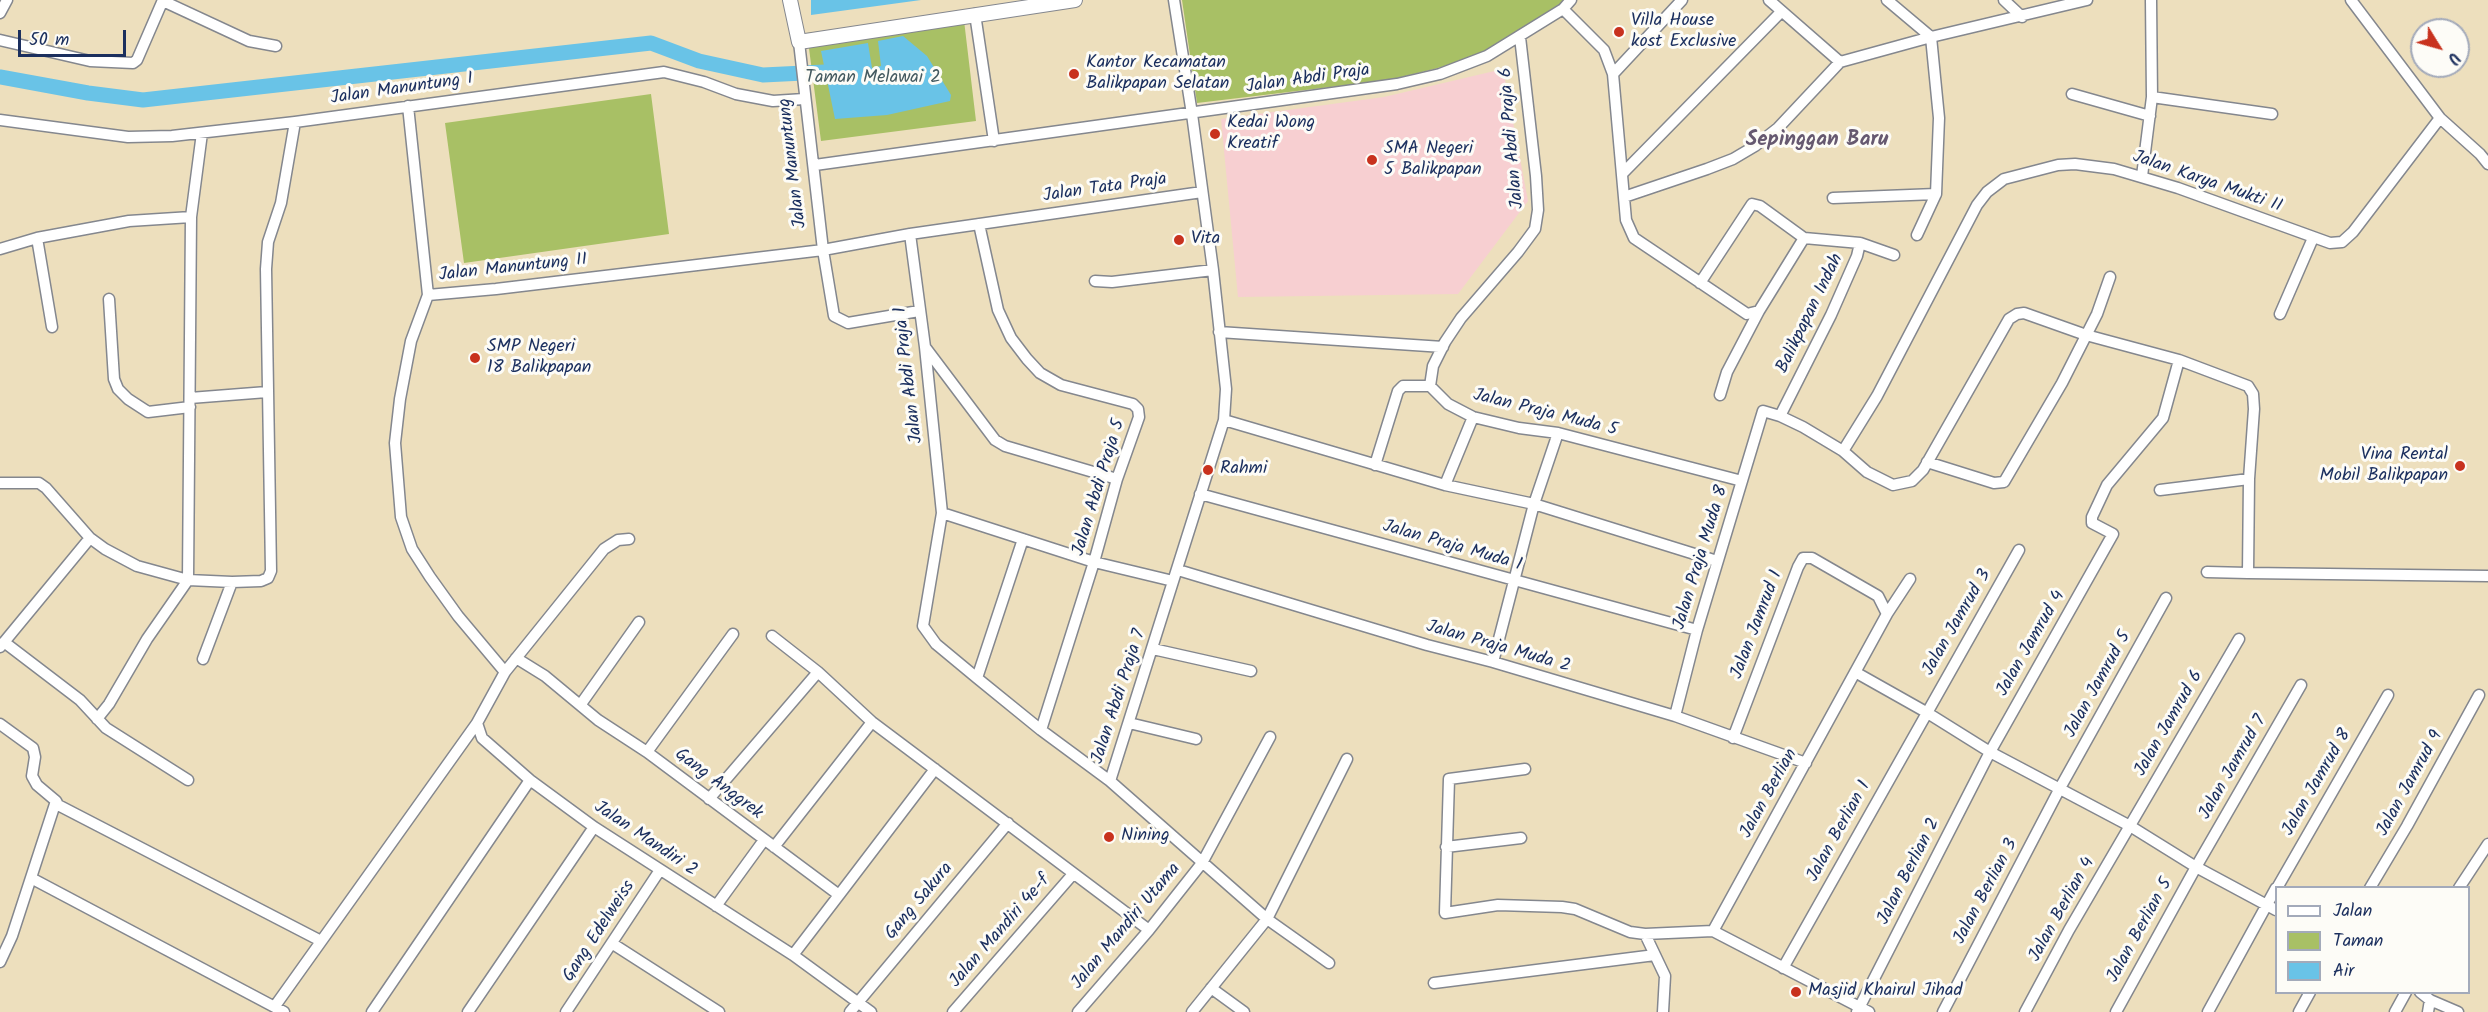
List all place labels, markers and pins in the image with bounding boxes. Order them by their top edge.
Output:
place label: Villa House kost Exclusive [1631,11,1736,54]
marker: Villa House kost Exclusive [1612,25,1626,39]
place label: Kantor Kecamatan Balikpapan Selatan [1086,53,1229,96]
marker: Kantor Kecamatan Balikpapan Selatan [1067,67,1081,81]
place label: Kedai Wong Kreatif [1227,113,1315,156]
marker: Kedai Wong Kreatif [1208,127,1222,141]
place label: SMA Negeri 5 Balikpapan [1384,139,1482,182]
marker: SMA Negeri 5 Balikpapan [1365,153,1379,167]
place label: Vita [1191,229,1220,251]
marker: Vita [1172,233,1186,247]
place label: SMP Negeri 18 Balikpapan [487,337,591,380]
marker: SMP Negeri 18 Balikpapan [468,351,482,365]
place label: Vina Rental Mobil Balikpapan [2320,445,2448,488]
place label: Rahmi [1220,459,1267,481]
marker: Vina Rental Mobil Balikpapan [2453,459,2467,473]
marker: Rahmi [1201,463,1215,477]
place label: Nining [1121,826,1169,848]
marker: Nining [1102,830,1116,844]
place label: Masjid Khairul Jihad [1808,981,1962,1003]
marker: Masjid Khairul Jihad [1789,985,1803,999]

